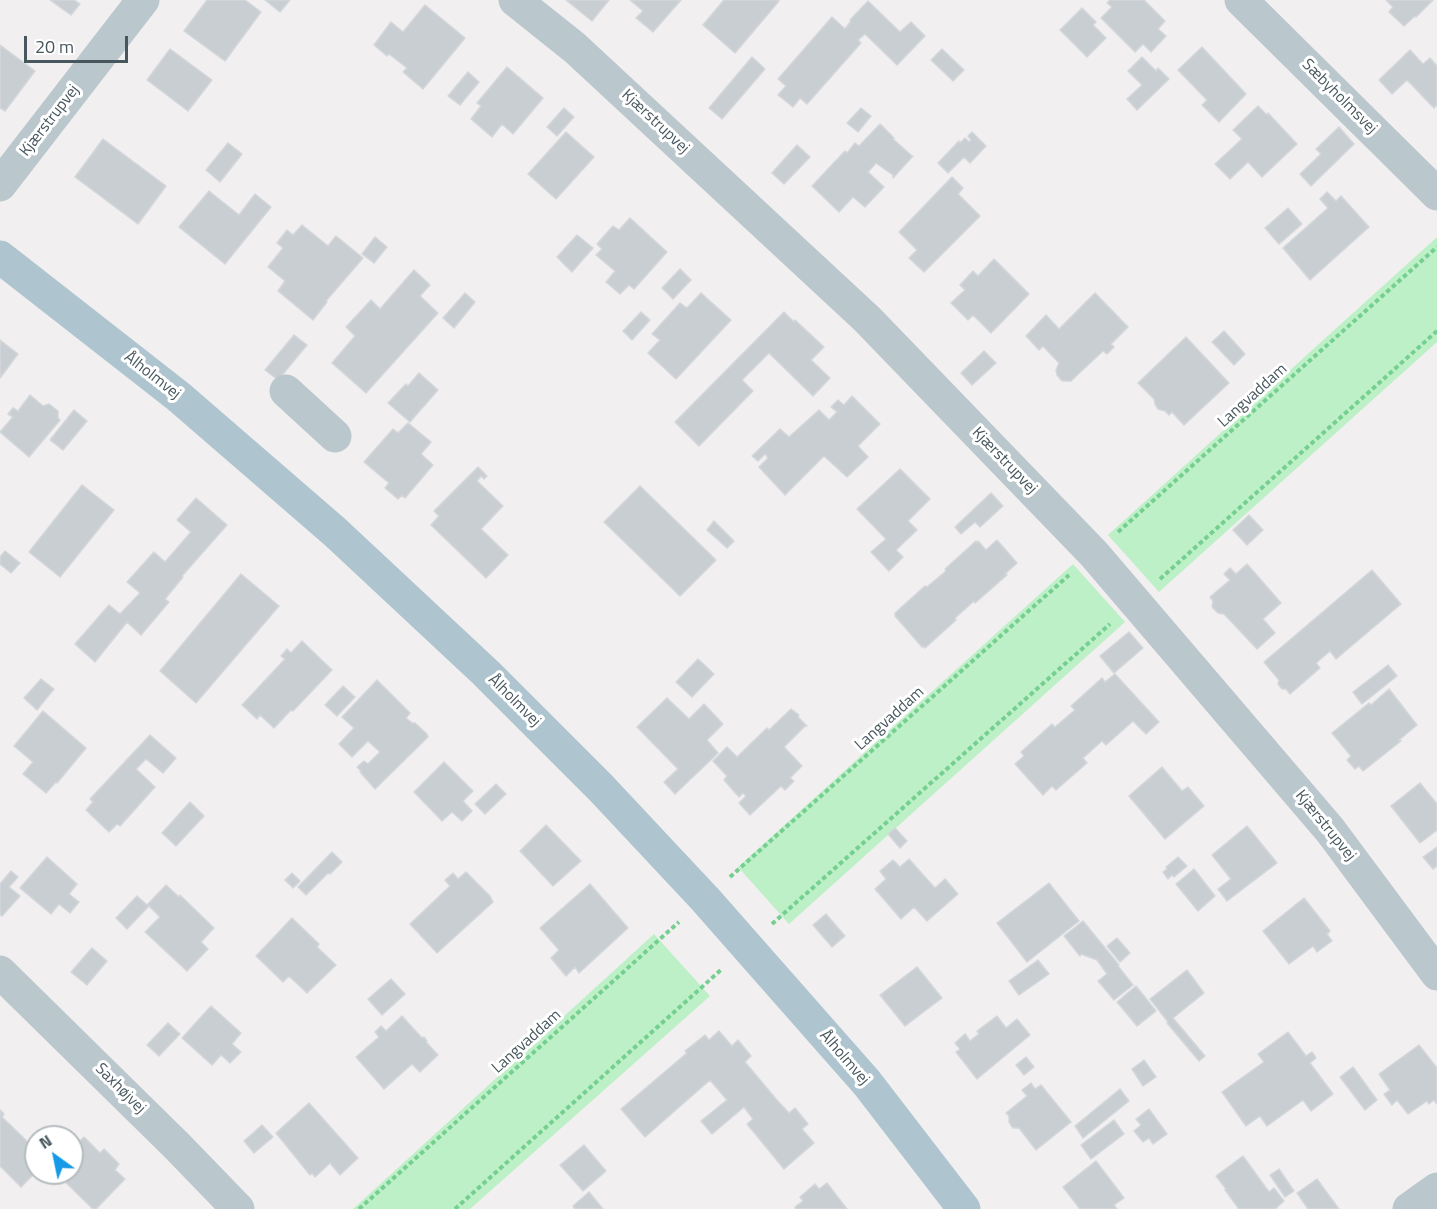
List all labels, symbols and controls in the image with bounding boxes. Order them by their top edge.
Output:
scale bar [27,24,130,62]
text: 20 m [35,33,74,60]
street label: Sæbyholmsvej [1298,56,1380,138]
street label: Kjærstrupvej [16,81,84,161]
street label: Kjærstrupvej [617,86,693,158]
street label: Ålholmvej [120,348,184,404]
street label: Langvaddam [1214,360,1292,432]
street label: Kjærstrupvej [967,424,1041,498]
street label: Ålholmvej [484,671,544,731]
street label: Langvaddam [851,683,929,755]
street label: Kjærstrupvej [1291,787,1359,865]
street label: Langvaddam [488,1006,566,1078]
street label: Ålholmvej [815,1027,873,1089]
street label: Saxhøjvej [91,1060,149,1118]
north arrow [24,1125,84,1185]
text: N [34,1128,56,1155]

